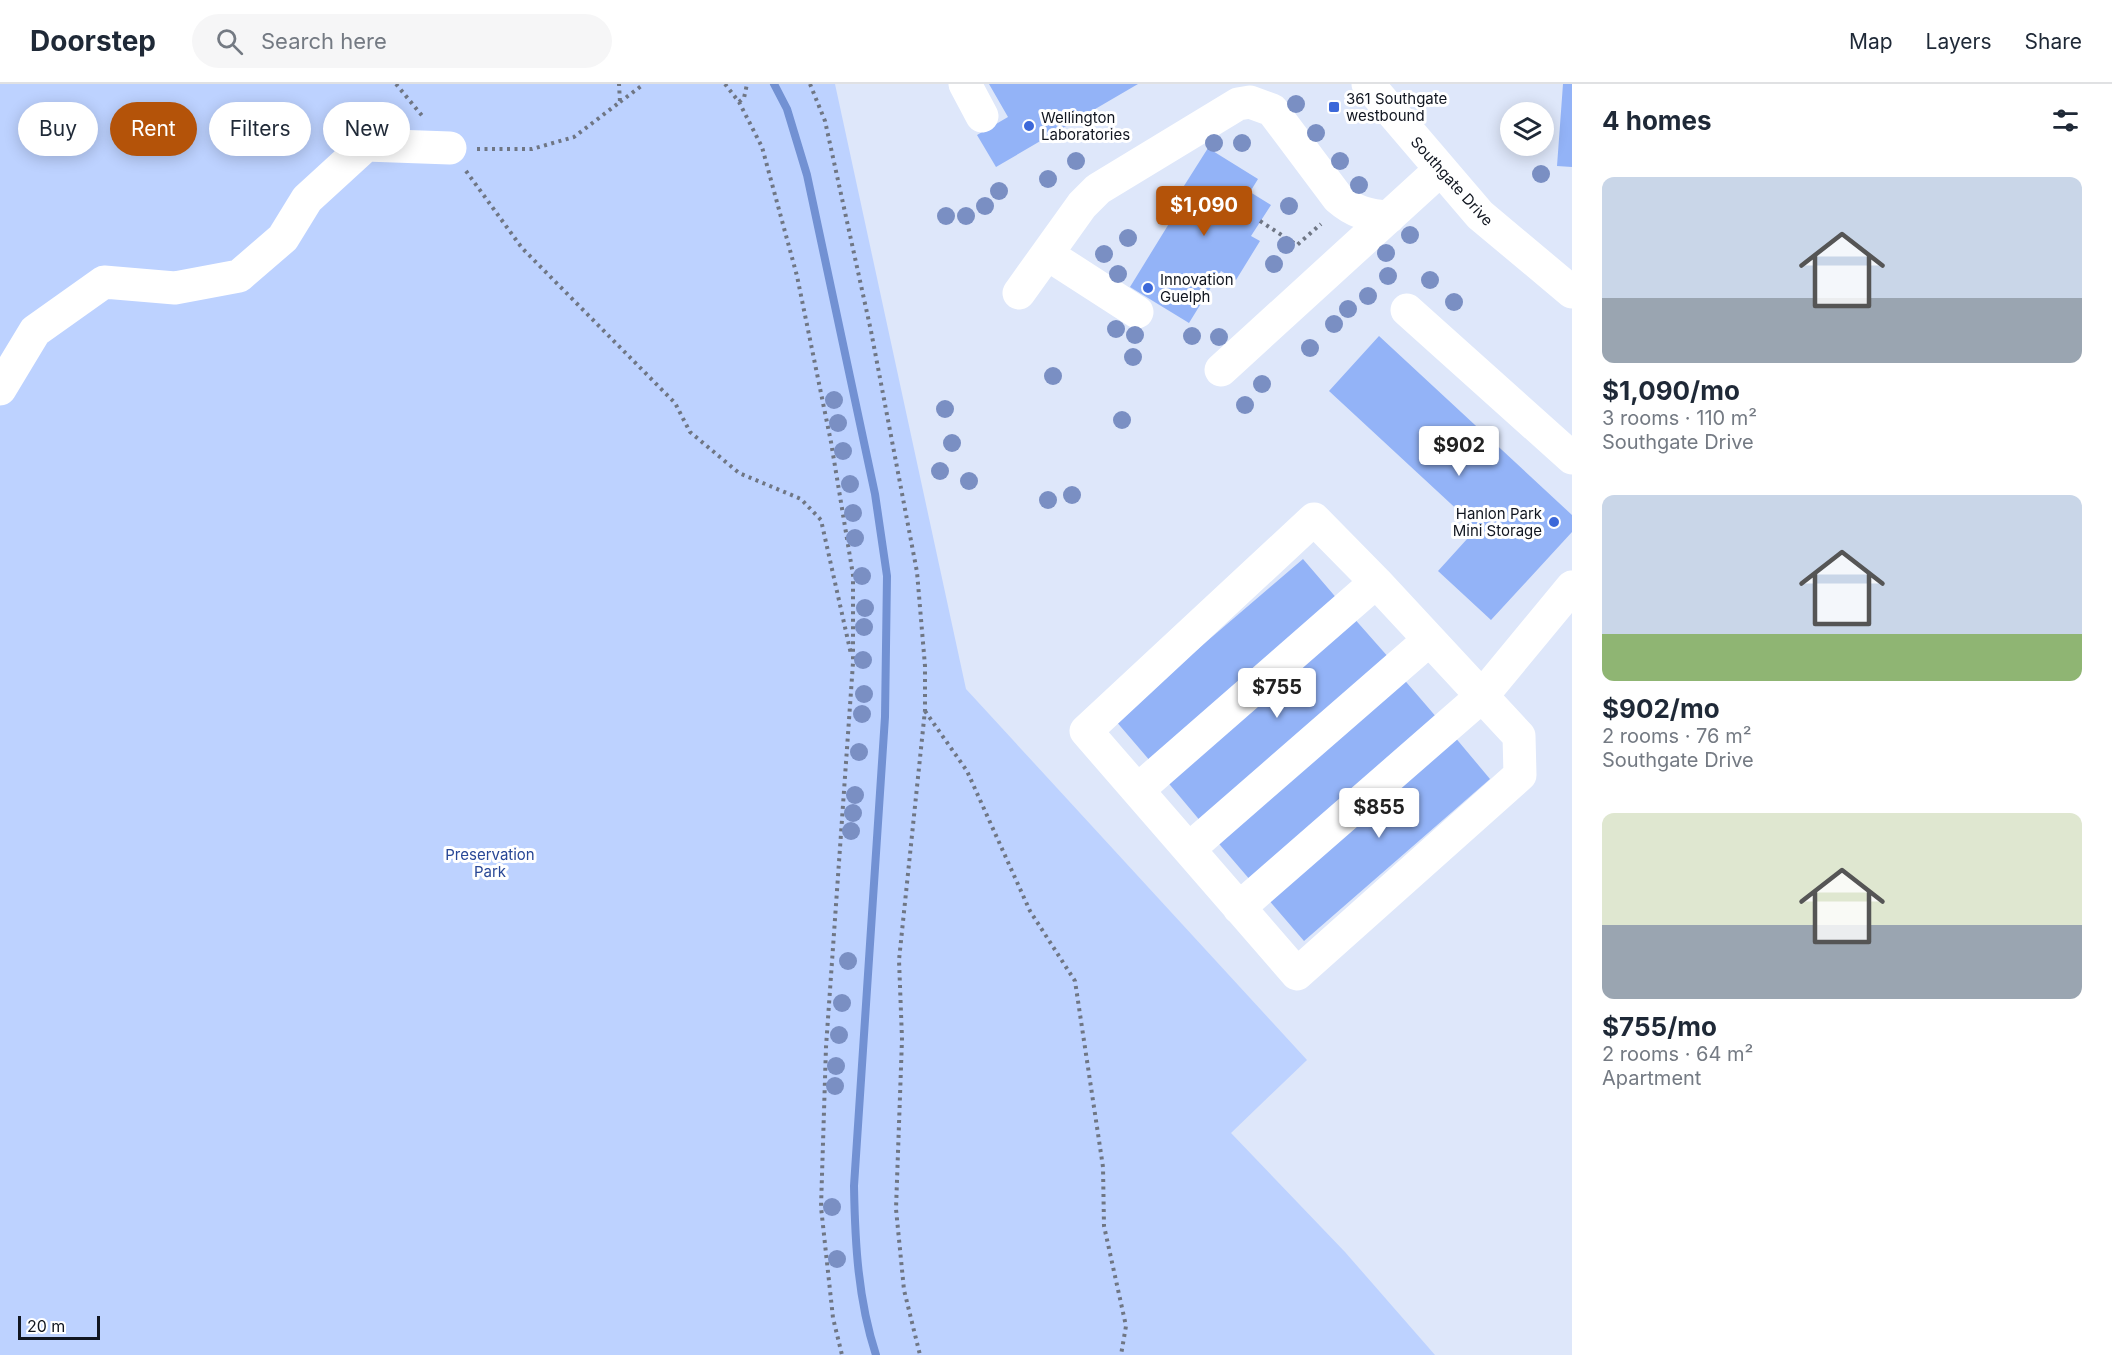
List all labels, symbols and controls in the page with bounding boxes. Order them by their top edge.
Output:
search box [192,14,612,68]
text: Doorstep [30,24,156,58]
icon: search [213,25,246,58]
text: Search here [261,28,387,54]
text: Map [1849,29,1893,54]
text: Layers [1926,29,1992,54]
text: Share [2025,29,2082,54]
place label: 361 Southgate westbound [1346,89,1447,125]
marker: 361 Southgate westbound [1327,100,1341,114]
chip: Buy [18,102,98,156]
chip: Rent [110,102,197,156]
chip: Filters [209,102,311,156]
chip: New [323,102,410,156]
map controls [1500,102,1554,156]
button: layers [1500,102,1554,156]
icon: filters [2049,104,2082,137]
text: 4 homes [1602,105,1712,136]
place label: Wellington Laboratories [1041,108,1130,144]
marker: Wellington Laboratories [1022,119,1036,133]
street label: Southgate Drive [1407,132,1497,230]
pin: $1,090 [1155,186,1253,237]
text: $1,090 [1170,193,1238,217]
icon: home [1788,216,1896,324]
place label: Innovation Guelph [1160,270,1234,306]
marker: Innovation Guelph [1141,281,1155,295]
text: $1,090/mo [1602,375,1740,406]
text: 3 rooms · 110 m² [1602,406,1757,430]
pin: $902 [1423,426,1495,477]
text: Southgate Drive [1602,430,1754,454]
text: $902 [1433,433,1485,457]
place label: Hanlon Park Mini Storage [1453,504,1543,540]
marker: Hanlon Park Mini Storage [1547,515,1561,529]
icon: home [1788,534,1896,642]
pin: $755 [1241,668,1313,719]
text: $755 [1252,675,1302,699]
text: $902/mo [1602,693,1720,724]
text: 2 rooms · 76 m² [1602,724,1751,748]
text: Southgate Drive [1602,748,1754,772]
pin: $855 [1343,788,1415,839]
text: $855 [1353,795,1405,819]
park label: Preservation Park [445,845,535,881]
icon: home [1788,852,1896,960]
text: $755/mo [1602,1011,1717,1042]
text: 2 rooms · 64 m² [1602,1042,1753,1066]
text: Apartment [1602,1066,1701,1090]
scale bar [18,1313,100,1340]
text: 20 m [27,1316,65,1336]

